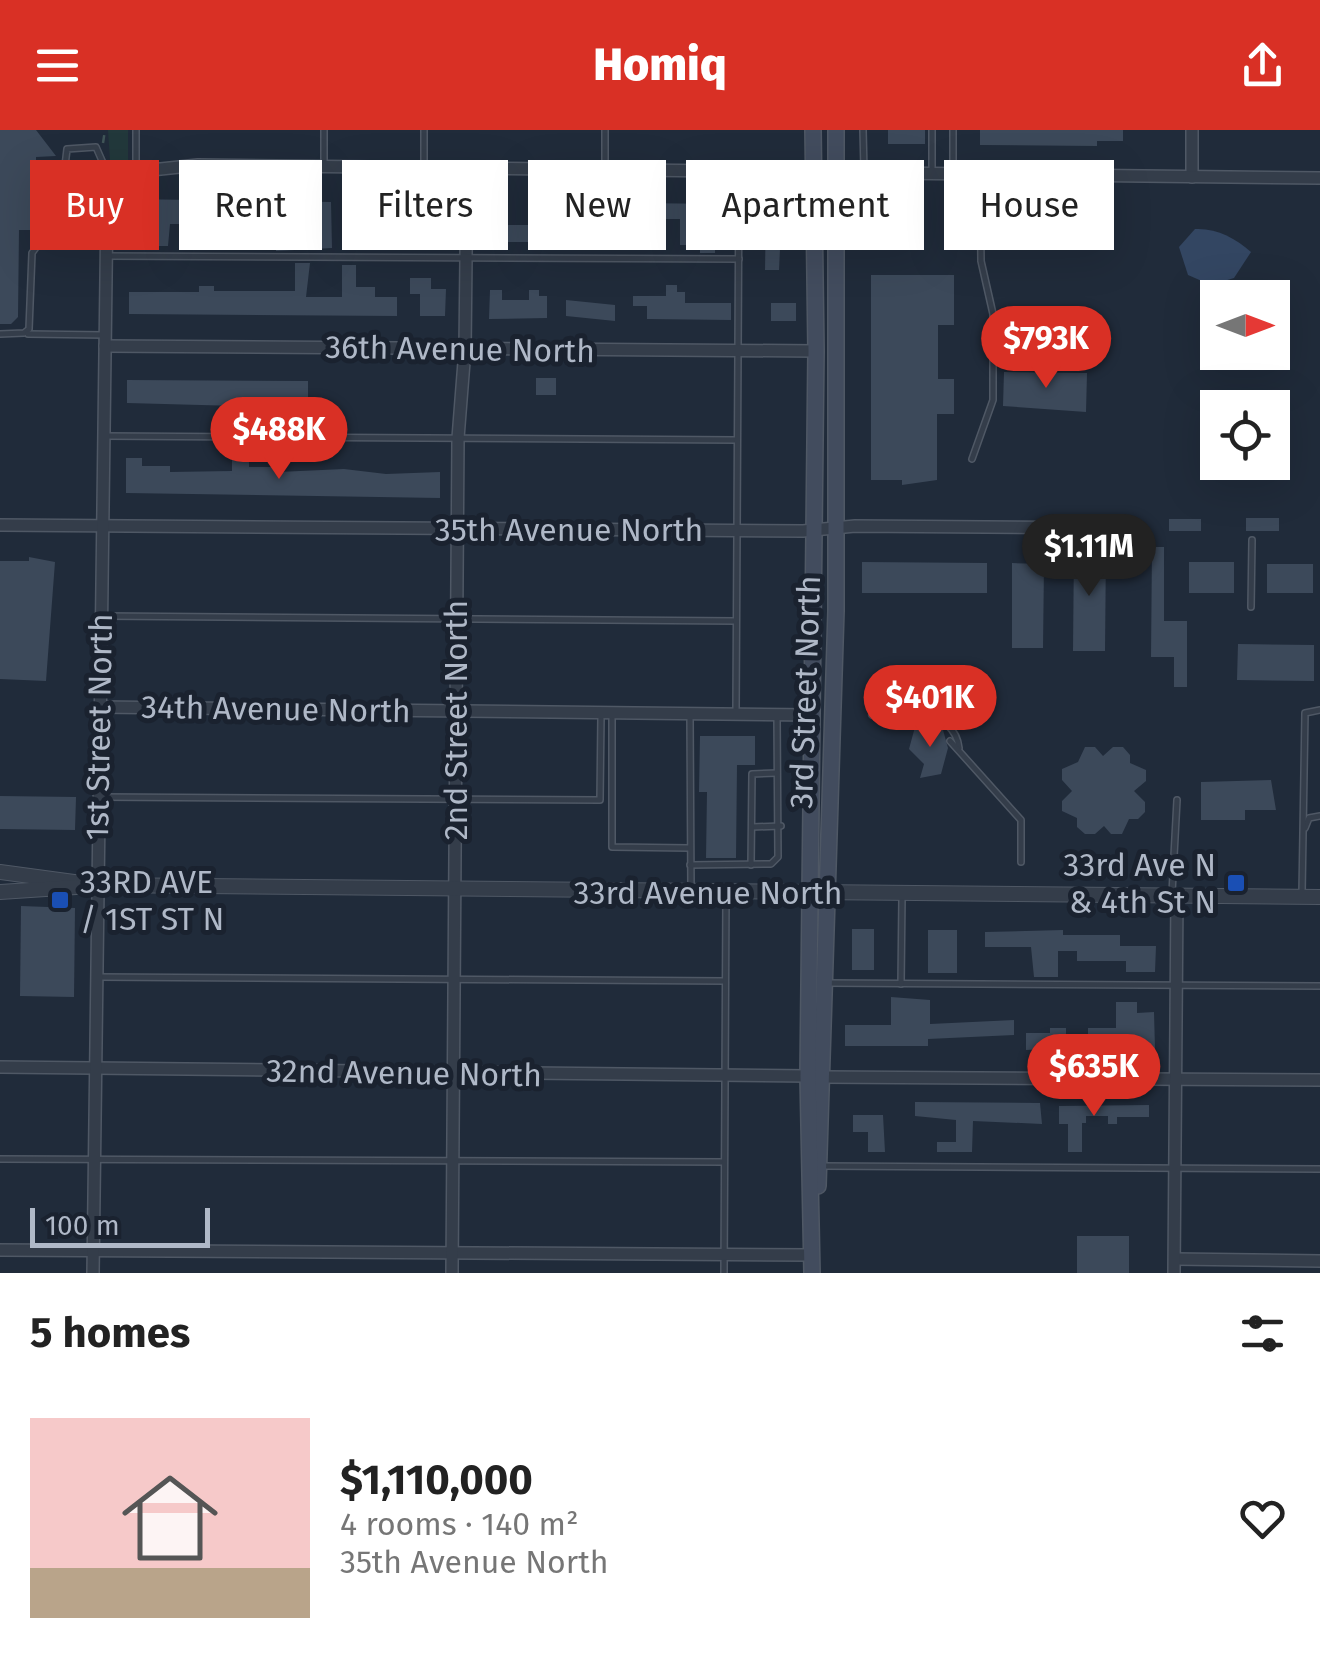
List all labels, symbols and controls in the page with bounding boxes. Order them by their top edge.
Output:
icon: menu [30,38,85,93]
text: Homiq [593,38,727,92]
icon: share [1235,38,1290,93]
chip: Buy [30,160,159,250]
chip: Rent [179,160,322,250]
chip: Filters [342,160,508,250]
chip: New [528,160,666,250]
chip: Apartment [686,160,924,250]
chip: House [944,160,1114,250]
north arrow [1200,280,1290,370]
map controls [1200,280,1290,480]
pin: $793K [976,306,1116,391]
text: $793K [1003,319,1089,357]
street label: 36th Avenue North [325,328,595,370]
button: locate [1200,390,1290,480]
pin: $488K [209,397,349,482]
text: $488K [232,410,326,448]
street label: 35th Avenue North [435,511,703,549]
pin: $1.11M [1008,514,1170,599]
text: $1.11M [1044,527,1134,565]
street label: 3rd Street North [782,575,828,809]
street label: 2nd Street North [437,600,475,840]
street label: 1st Street North [78,613,120,841]
pin: $401K [860,665,1000,750]
text: $401K [886,678,974,716]
street label: 34th Avenue North [141,688,411,730]
place label: 33rd Ave N & 4th St N [1063,846,1216,921]
place label: 33RD AVE / 1ST ST N [80,863,224,938]
marker: 33rd Ave N & 4th St N [1225,872,1247,894]
street label: 33rd Avenue North [574,874,842,912]
marker: 33RD AVE / 1ST ST N [49,889,71,911]
pin: $635K [1024,1034,1164,1119]
text: $635K [1049,1047,1139,1085]
street label: 32nd Avenue North [266,1052,542,1094]
scale bar [30,1203,210,1248]
text: 100 m [45,1209,120,1242]
icon: filters [1235,1306,1290,1361]
text: 5 homes [30,1308,190,1358]
text: $1,110,000 [340,1455,533,1505]
icon: home [110,1458,230,1578]
icon: heart [1235,1491,1290,1546]
text: 4 rooms · 140 m² [340,1505,579,1543]
text: 35th Avenue North [340,1543,608,1581]

